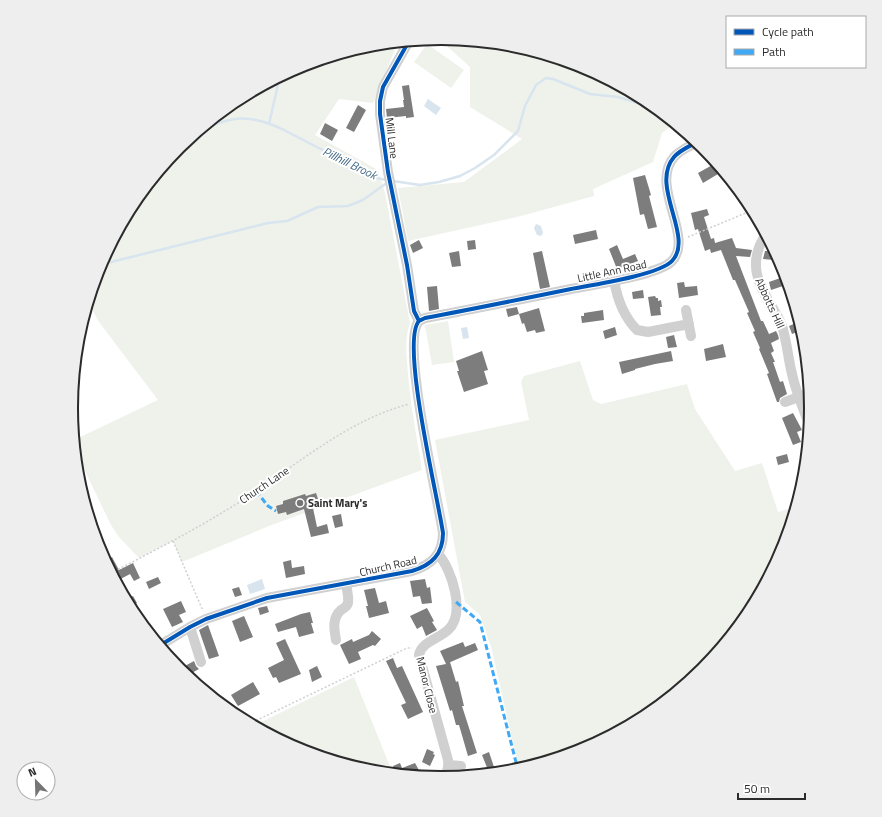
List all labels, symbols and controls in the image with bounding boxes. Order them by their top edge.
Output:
legend [726,16,866,68]
text: Cycle path [762,22,814,41]
text: Path [762,42,786,61]
street label: Mill Lane [382,116,403,160]
water label: Pillhill Brook [320,142,382,185]
street label: Little Ann Road [576,256,648,286]
street label: Abbotts Hill [751,275,789,331]
street label: Church Lane [236,462,292,508]
place label: Saint Mary's [308,495,367,511]
marker: Saint Mary's [295,498,305,508]
street label: Church Road [358,552,418,580]
street label: Manor Close [412,655,442,715]
north arrow [16,761,56,801]
text: N [25,763,39,781]
scale bar [738,775,805,801]
text: 50 m [744,779,770,798]

